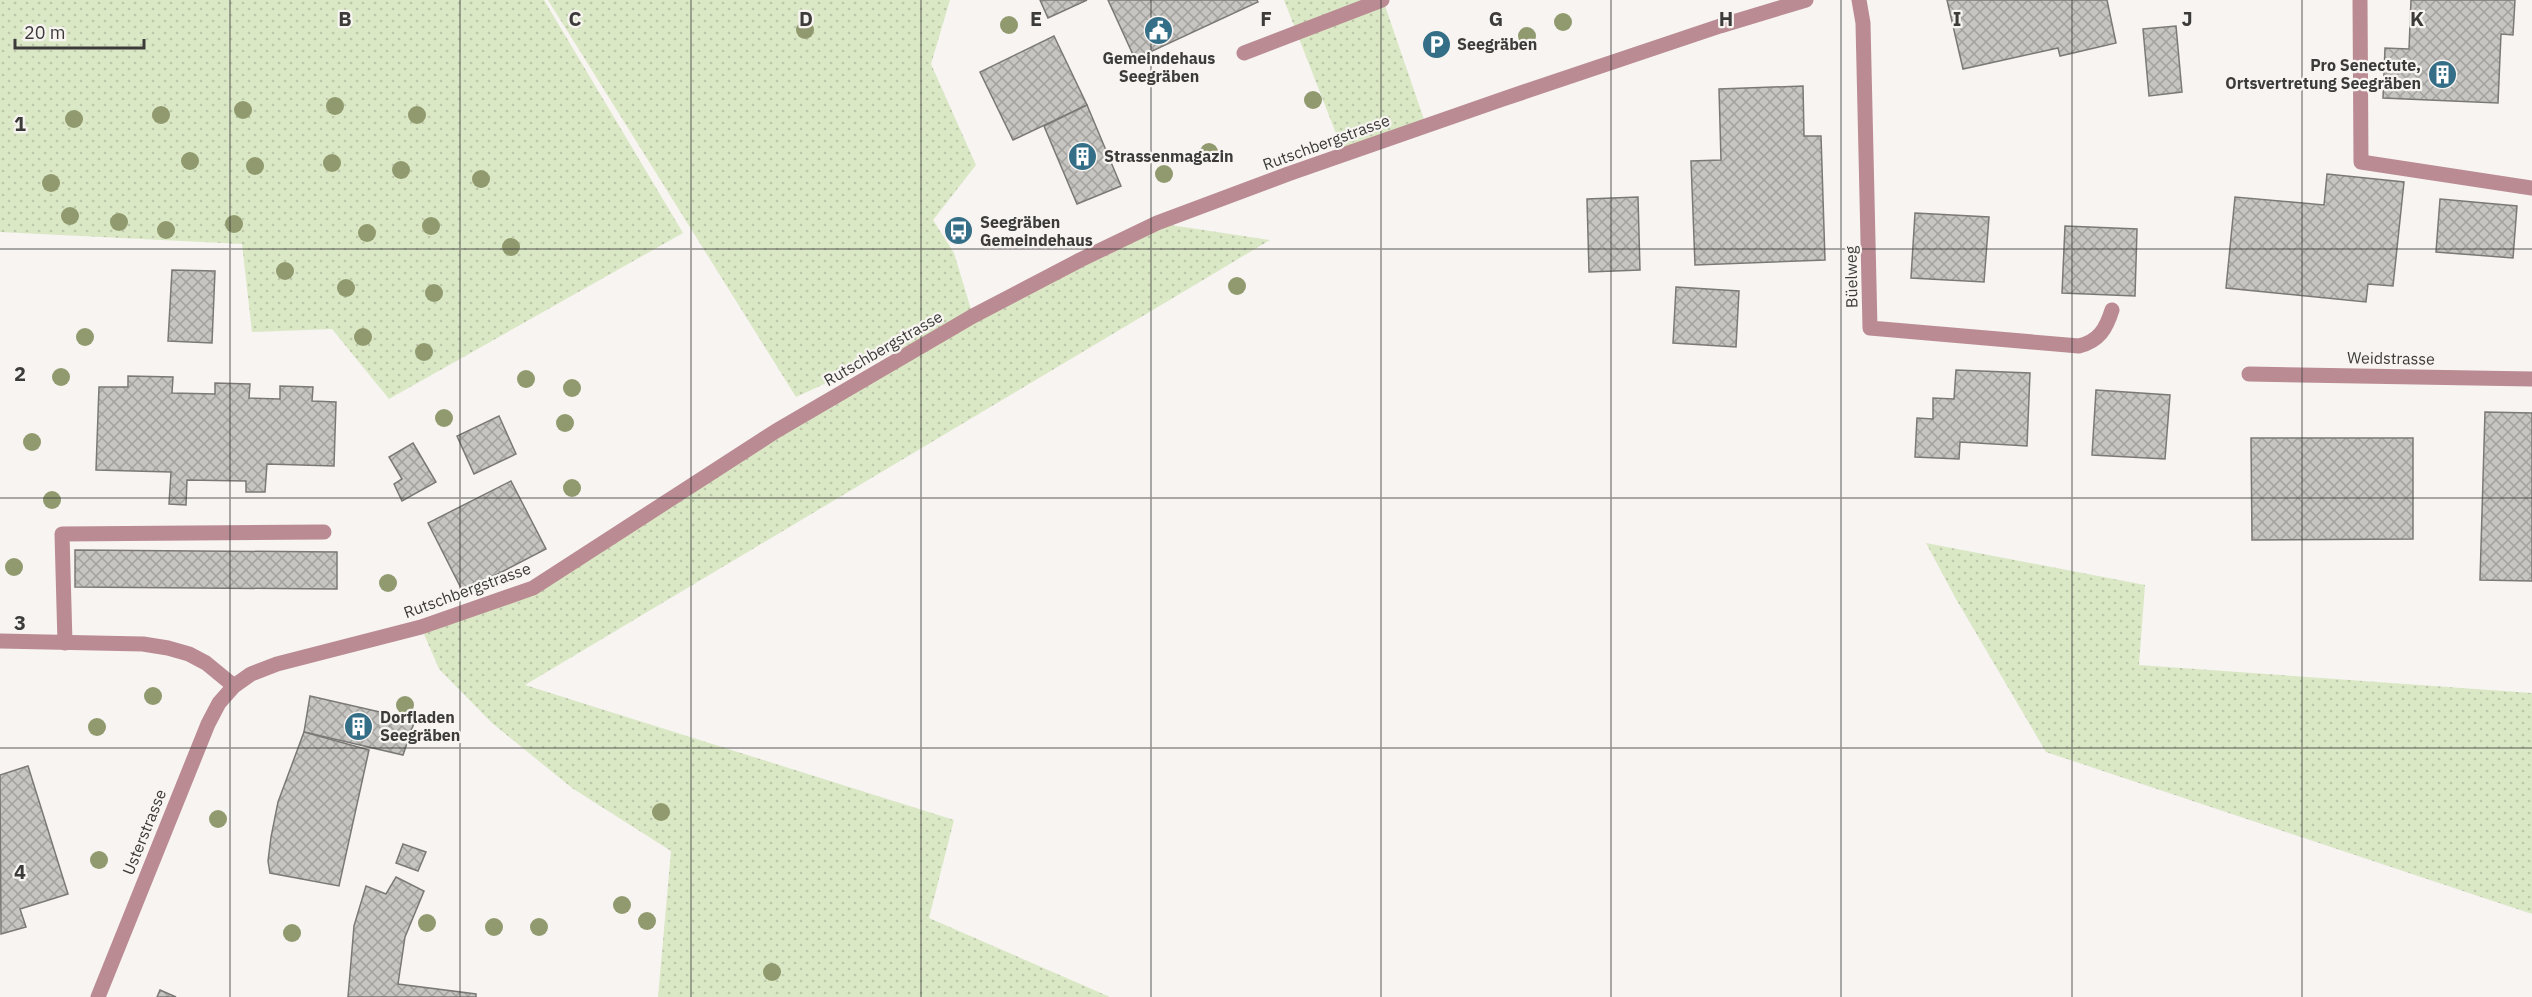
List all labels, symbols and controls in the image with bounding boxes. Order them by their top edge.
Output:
text: B [338,5,352,32]
text: C [568,5,582,32]
text: D [799,5,813,32]
text: E [1030,5,1042,32]
text: F [1260,5,1272,32]
text: G [1489,5,1503,32]
text: H [1719,5,1733,32]
text: I [1953,5,1961,32]
text: J [2181,5,2193,32]
text: K [2410,5,2424,32]
scale bar [15,12,144,50]
public building icon: Gemeindehaus Seegräben [1143,14,1175,46]
text: 20 m [24,21,66,44]
parking icon: Seegräben [1420,28,1452,60]
place label: Seegräben [1457,34,1537,54]
place label: Gemeindehaus Seegräben [1103,48,1215,86]
place label: Pro Senectute, Ortsvertretung Seegräben [2225,55,2421,93]
building icon: Pro Senectute, Ortsvertretung Seegräben [2426,58,2458,90]
text: 1 [14,110,26,137]
street label: Rutschbergstrasse [1260,110,1392,174]
building icon: Strassenmagazin [1067,140,1099,172]
place label: Strassenmagazin [1104,146,1234,166]
place label: Seegräben Gemeindehaus [980,212,1093,250]
bus stop icon: Seegräben Gemeindehaus [943,215,975,247]
street label: Büelweg [1840,245,1862,308]
street label: Rutschbergstrasse [820,306,946,390]
street label: Weidstrasse [2347,347,2435,369]
text: 2 [14,360,26,387]
street label: Rutschbergstrasse [401,558,533,622]
text: 3 [14,609,26,636]
place label: Dorfladen Seegräben [380,707,460,745]
building icon: Dorfladen Seegräben [343,710,375,742]
street label: Usterstrasse [118,786,170,878]
text: 4 [14,858,26,885]

